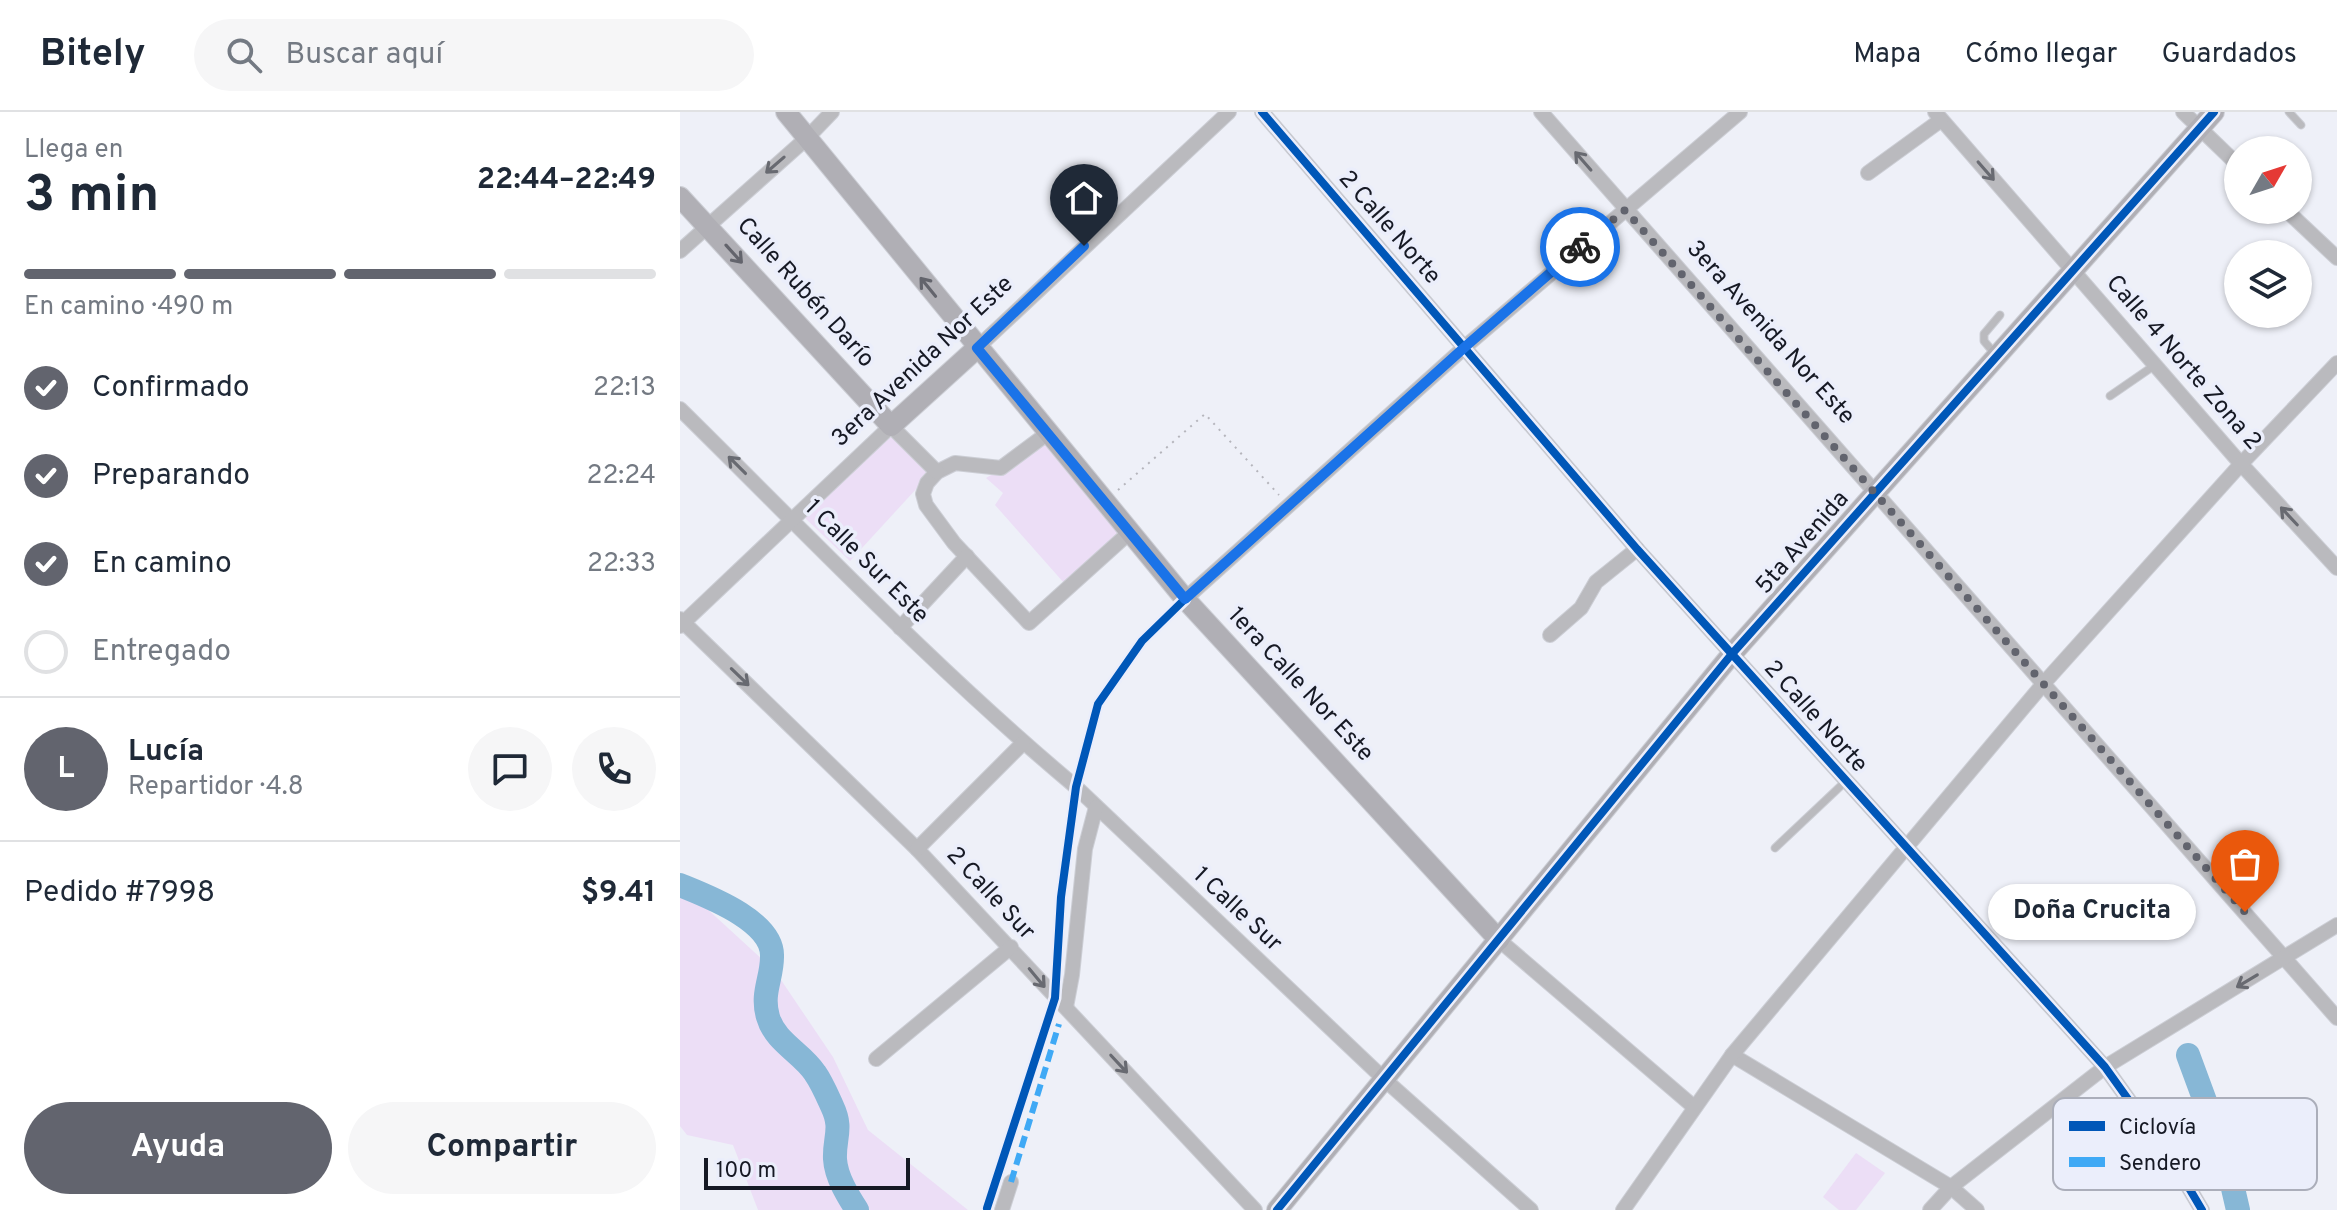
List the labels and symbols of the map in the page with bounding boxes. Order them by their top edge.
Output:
north arrow [2224,136,2312,224]
one-way arrow [1574,151,1592,171]
one-way arrow [766,156,786,174]
one-way arrow [1977,160,1995,180]
pin [1050,164,1118,246]
street label: 2 Calle Norte [1331,165,1447,291]
courier [1540,207,1620,287]
street label: Calle Rubén Darío [730,212,880,374]
street label: 3era Avenida Nor Este [1679,235,1861,431]
one-way arrow [724,243,742,263]
street label: Calle 4 Norte Zona 2 [2099,269,2267,457]
street label: 3era Avenida Nor Este [826,270,1020,454]
one-way arrow [919,277,937,298]
one-way arrow [728,456,747,475]
street label: 5ta Avenida [1750,485,1856,601]
street label: 1 Calle Sur Este [798,494,934,630]
one-way arrow [2279,506,2298,526]
street label: 1era Calle Nor Este [1221,601,1379,769]
street label: 2 Calle Norte [1757,654,1873,780]
one-way arrow [730,667,749,686]
pin [2211,830,2279,912]
street label: 2 Calle Sur [939,841,1041,947]
street label: 1 Calle Sur [1186,861,1288,959]
callout: Doña Crucita [1989,884,2197,940]
one-way arrow [1028,968,1046,988]
one-way arrow [2236,973,2259,989]
one-way arrow [1110,1054,1129,1074]
legend [2053,1098,2317,1190]
text: Ciclovía [2119,1115,2196,1142]
text: Sendero [2119,1151,2201,1178]
scale bar [704,1154,910,1190]

